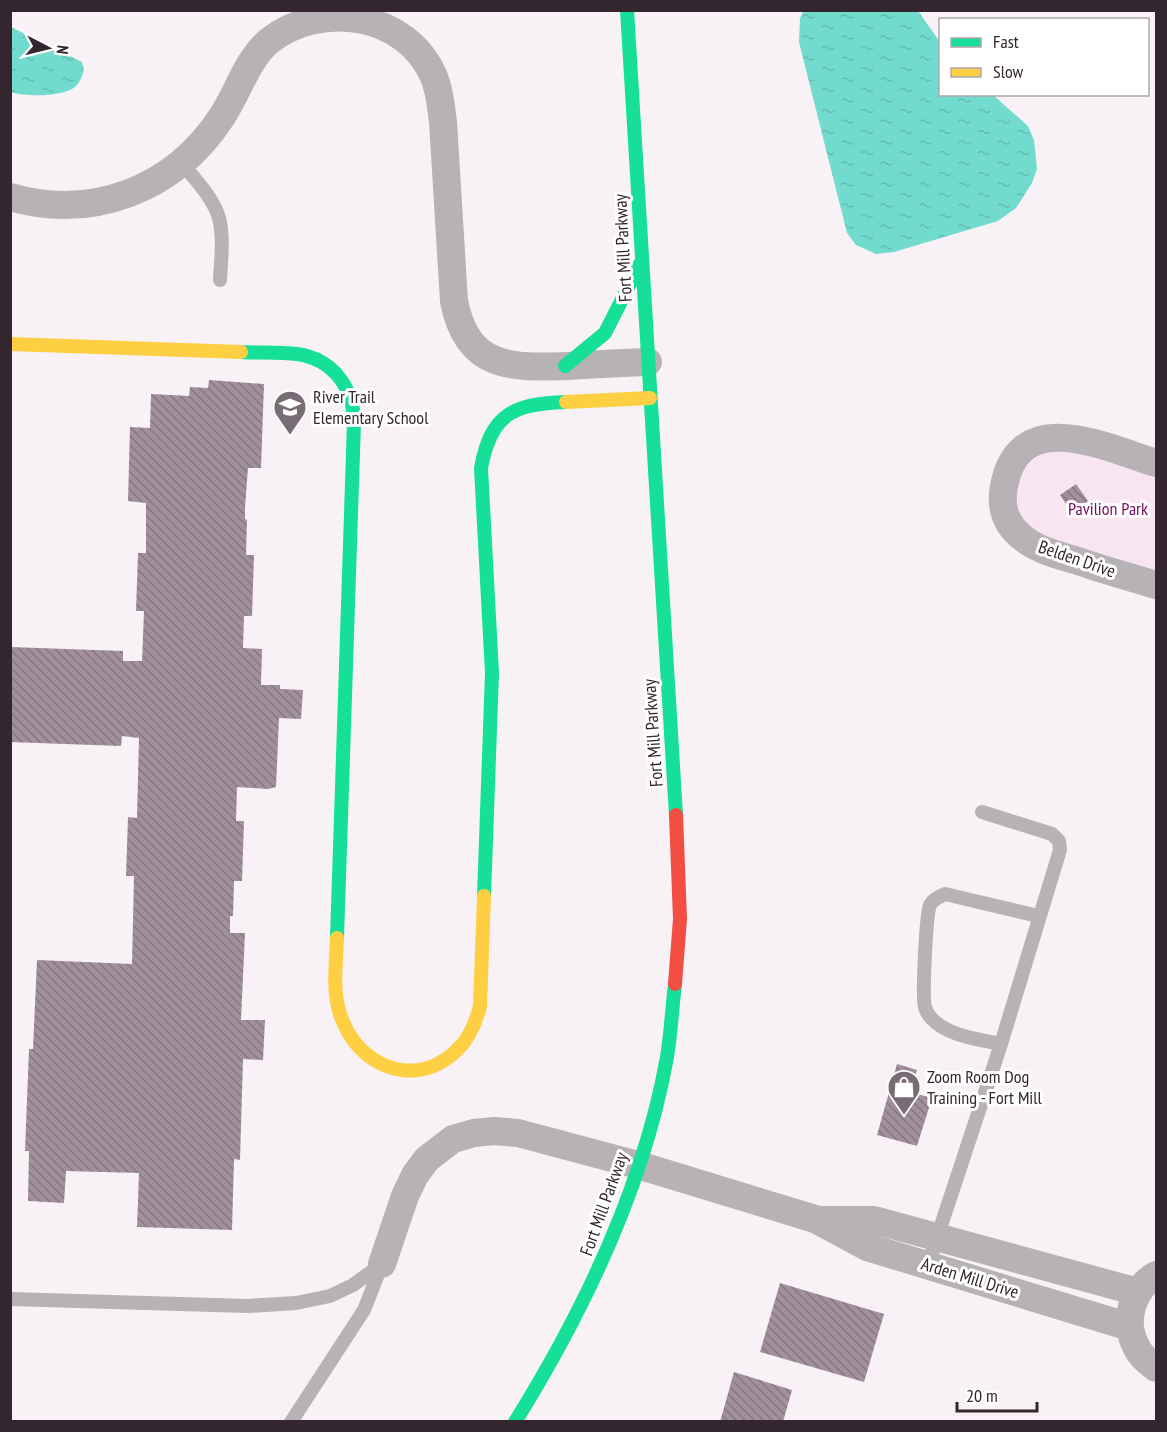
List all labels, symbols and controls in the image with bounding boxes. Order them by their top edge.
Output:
north arrow [18,18,78,78]
legend [939,18,1149,96]
text: Fast [993,30,1019,53]
text: N [52,44,73,55]
text: Slow [993,60,1024,83]
street label: Fort Mill Parkway [608,193,637,303]
place label: River Trail Elementary School [313,385,429,429]
school or university icon: River Trail Elementary School [272,389,308,436]
park label: Pavilion Park [1068,497,1148,520]
street label: Belden Drive [1036,535,1119,582]
street label: Fort Mill Parkway [637,678,668,788]
place label: Zoom Room Dog Training - Fort Mill [927,1065,1042,1109]
shop icon: Zoom Room Dog Training - Fort Mill [886,1069,922,1116]
street label: Fort Mill Parkway [574,1149,633,1259]
street label: Arden Mill Drive [919,1252,1022,1303]
scale bar [957,1375,1036,1413]
text: 20 m [966,1384,998,1407]

